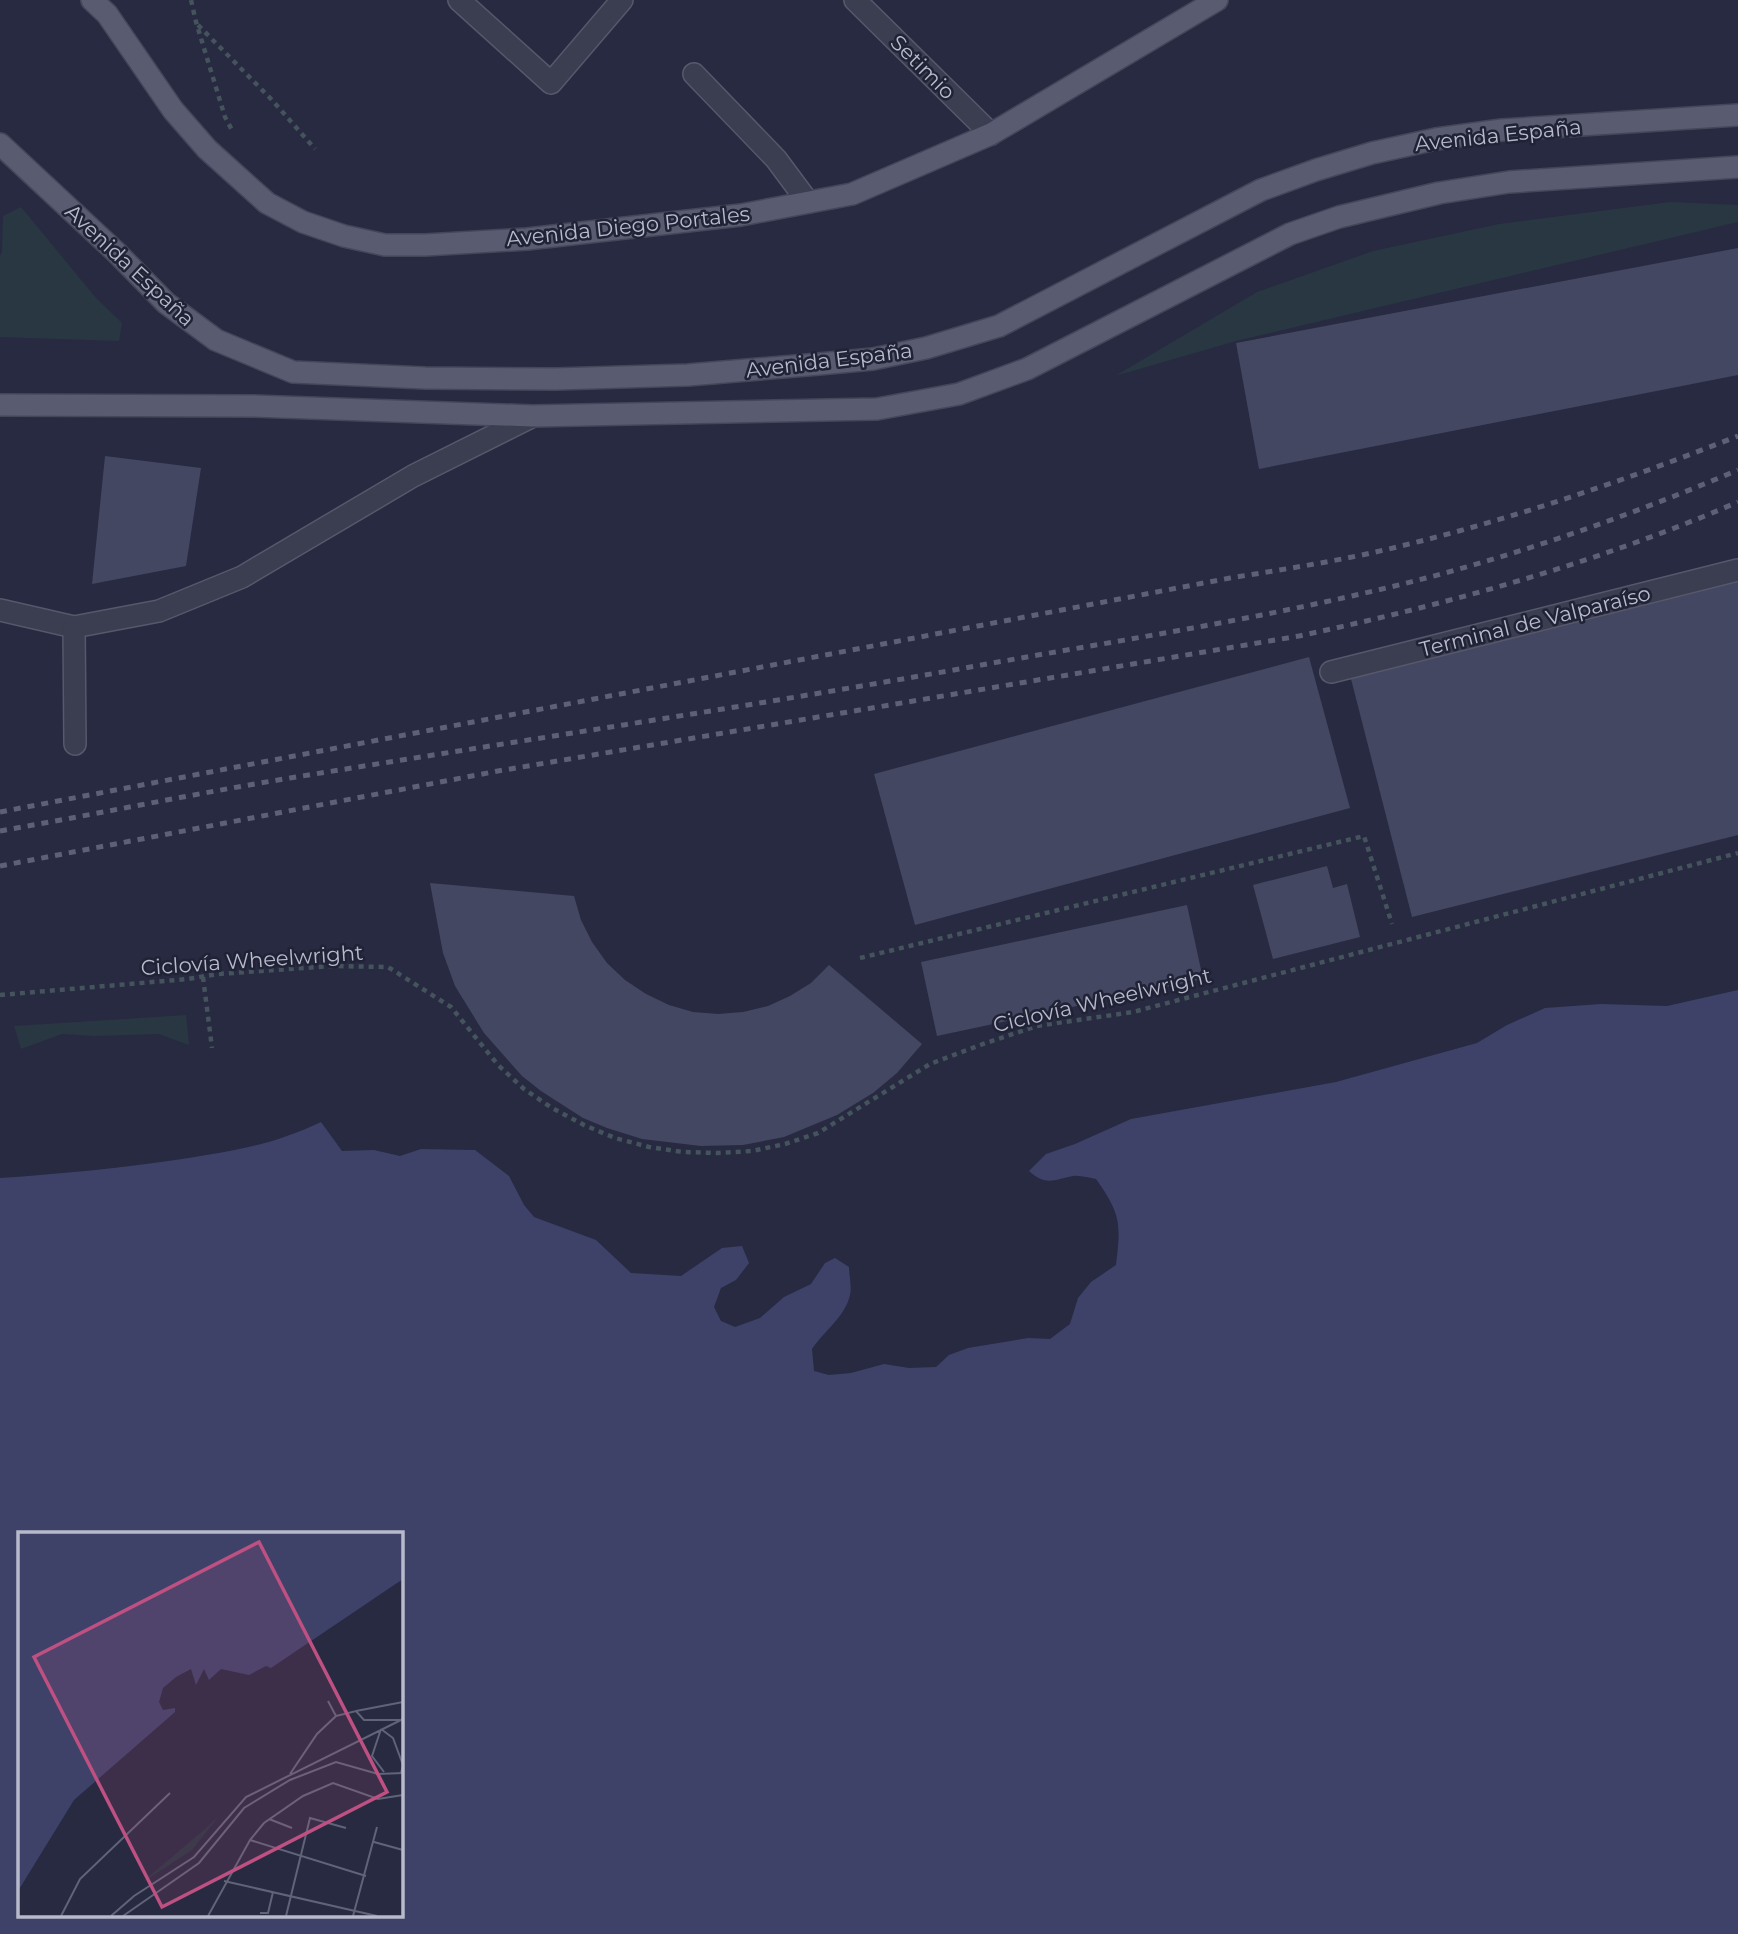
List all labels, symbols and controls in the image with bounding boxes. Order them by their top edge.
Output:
street label: Setimio [886,30,960,104]
street label: Avenida España [1413,114,1583,156]
street label: Avenida España [60,199,200,331]
street label: Avenida Diego Portales [505,201,751,251]
street label: Avenida España [744,337,914,383]
street label: Terminal de Valparaíso [1417,580,1653,662]
street label: Ciclovía Wheelwright [140,940,364,980]
street label: Ciclovía Wheelwright [990,963,1214,1037]
inset map [18,1532,402,1916]

